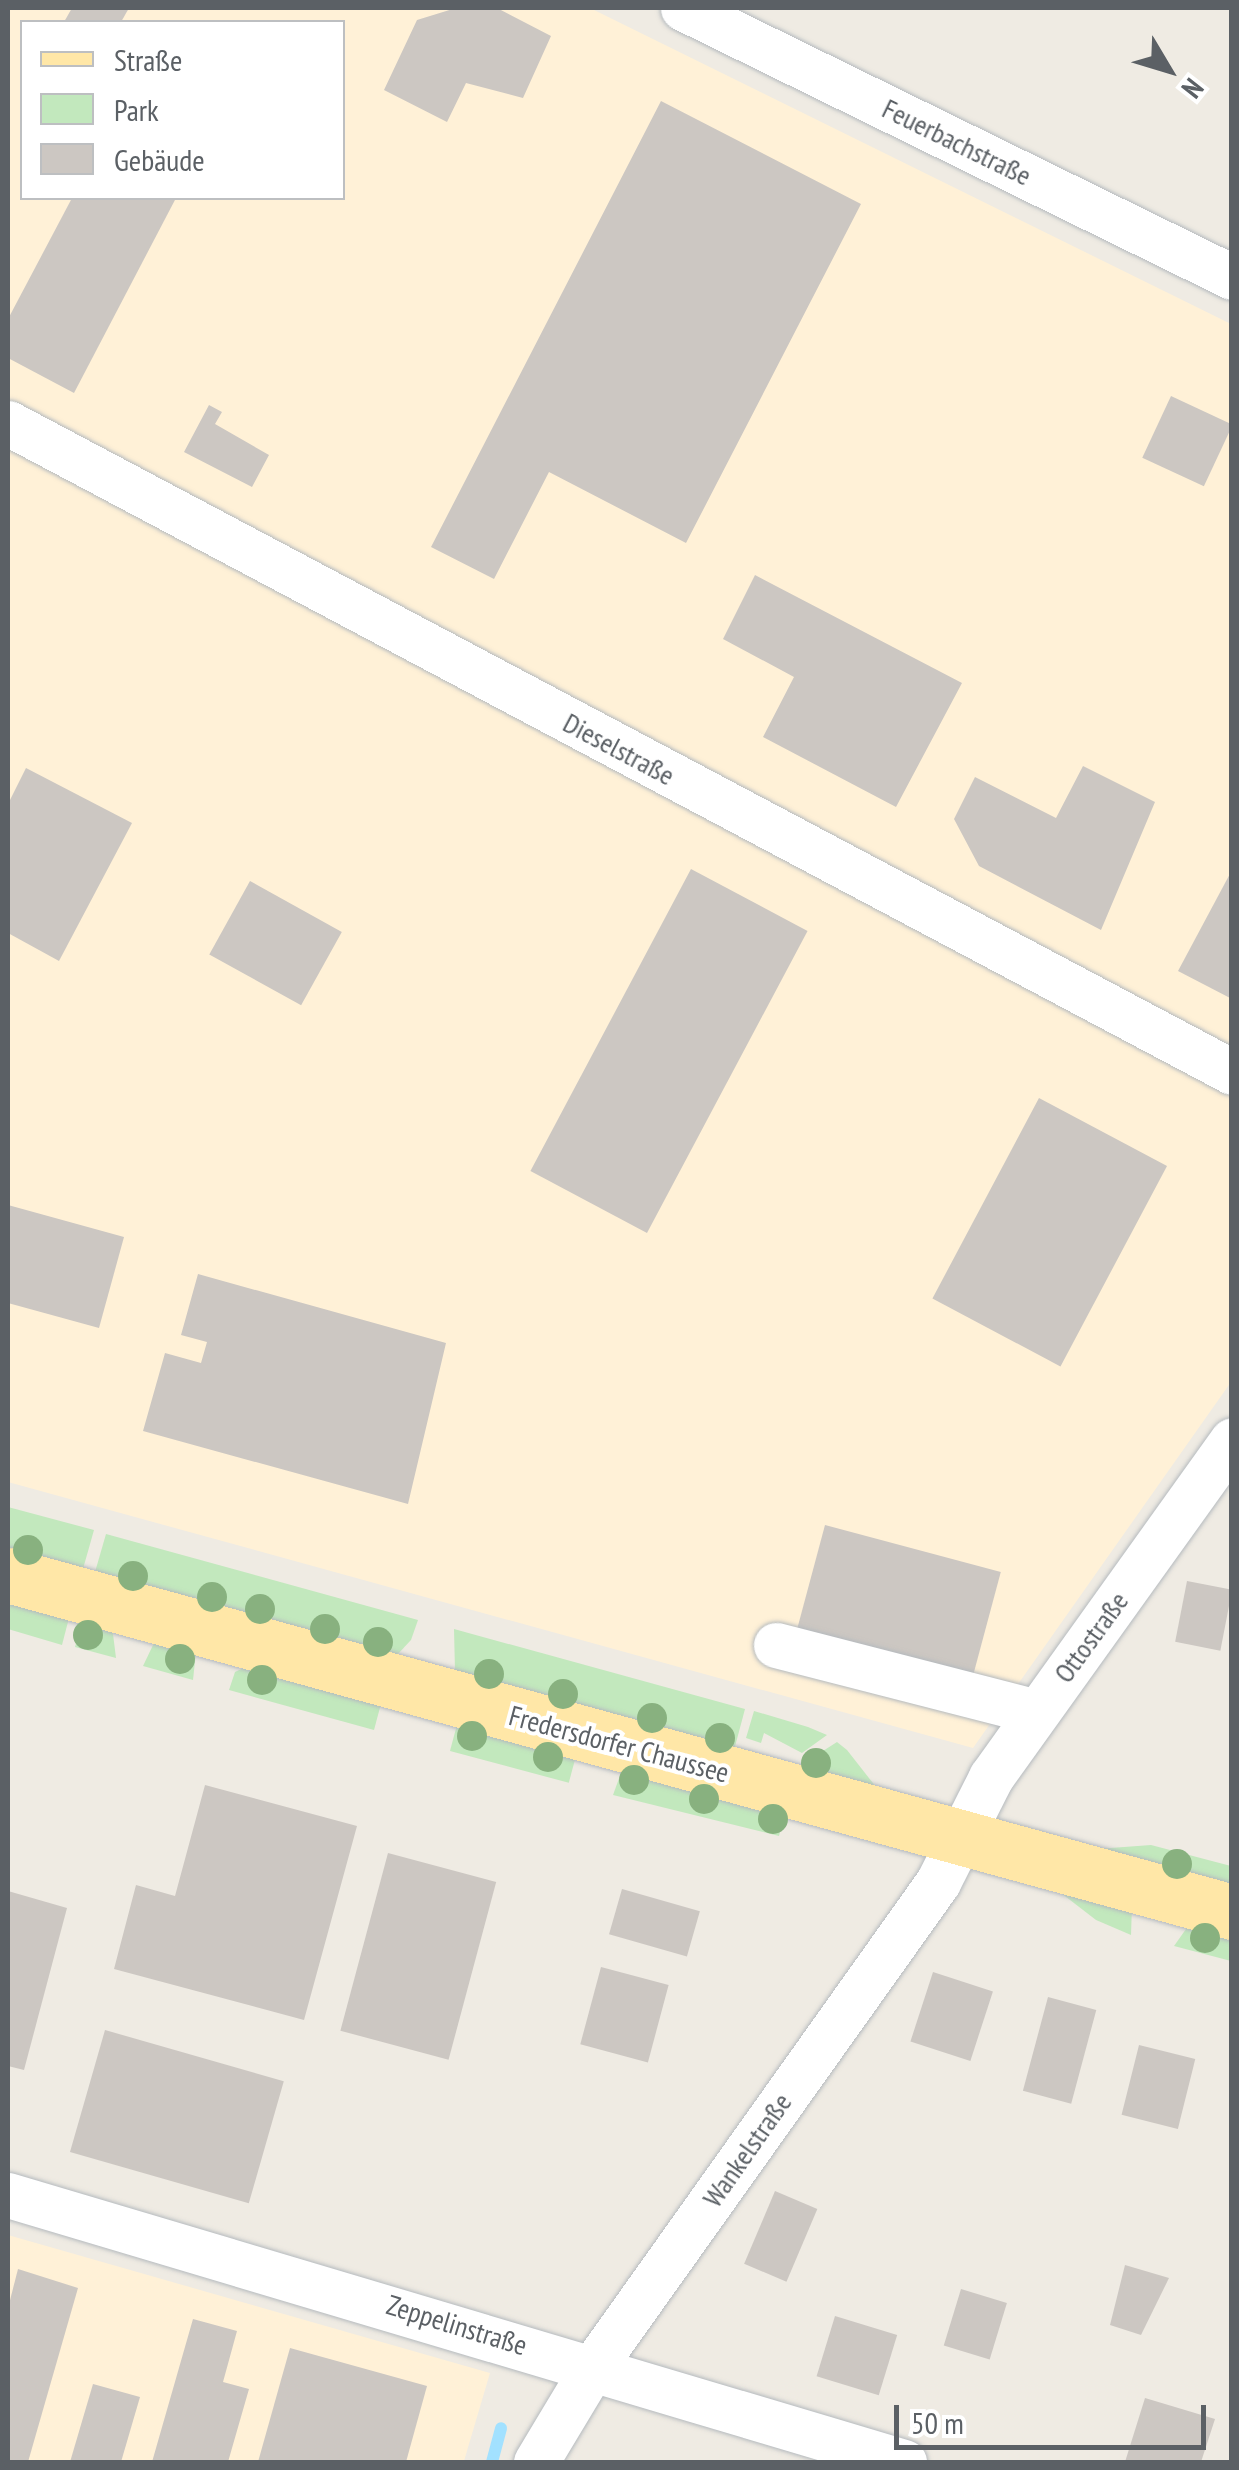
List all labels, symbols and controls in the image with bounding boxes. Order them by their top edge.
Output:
legend [20,20,345,200]
north arrow [1119,20,1219,120]
text: Straße [114,40,182,79]
text: N [1174,71,1212,106]
text: Park [114,90,159,129]
street label: Feuerbachstraße [877,92,1037,192]
text: Gebäude [114,140,205,179]
street label: Dieselstraße [558,706,680,792]
street label: Ottostraße [1047,1585,1135,1689]
street label: Fredersdorfer Chaussee [506,1699,732,1789]
street label: Wankelstraße [696,2087,798,2213]
street label: Zeppelinstraße [383,2288,531,2362]
scale bar [899,2385,1212,2447]
text: 50 m [911,2403,964,2442]

